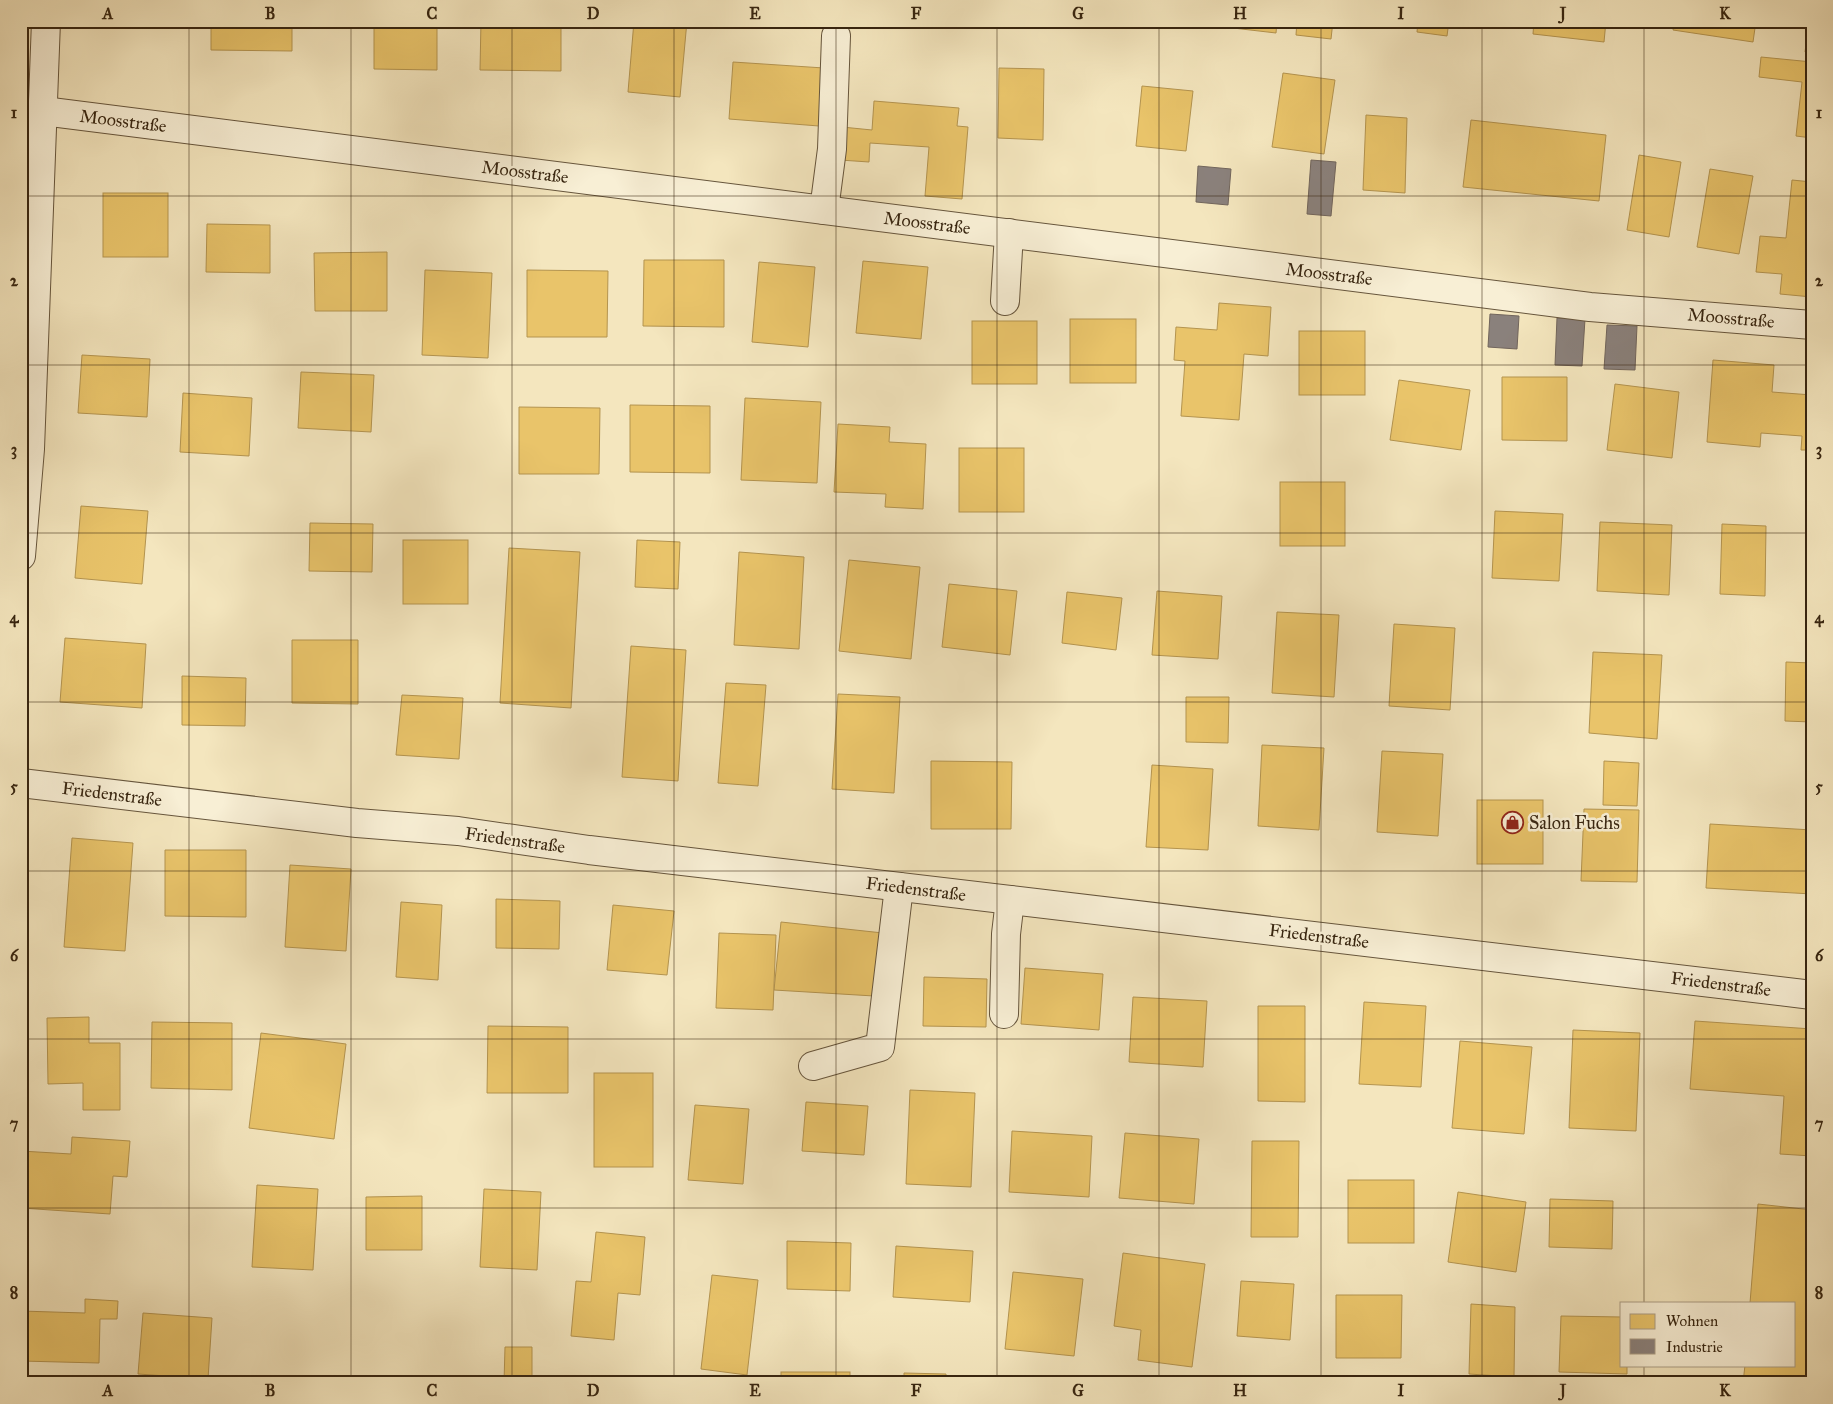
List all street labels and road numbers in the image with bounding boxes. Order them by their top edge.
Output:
street label: Moosstraße [78,105,168,137]
street label: Moosstraße [480,156,570,188]
street label: Moosstraße [882,207,972,239]
street label: Moosstraße [1284,258,1374,290]
street label: Moosstraße [1686,303,1776,333]
street label: Friedenstraße [61,777,163,811]
street label: Friedenstraße [464,822,566,858]
street label: Friedenstraße [865,872,967,906]
street label: Friedenstraße [1268,919,1370,953]
street label: Friedenstraße [1670,967,1772,1001]

